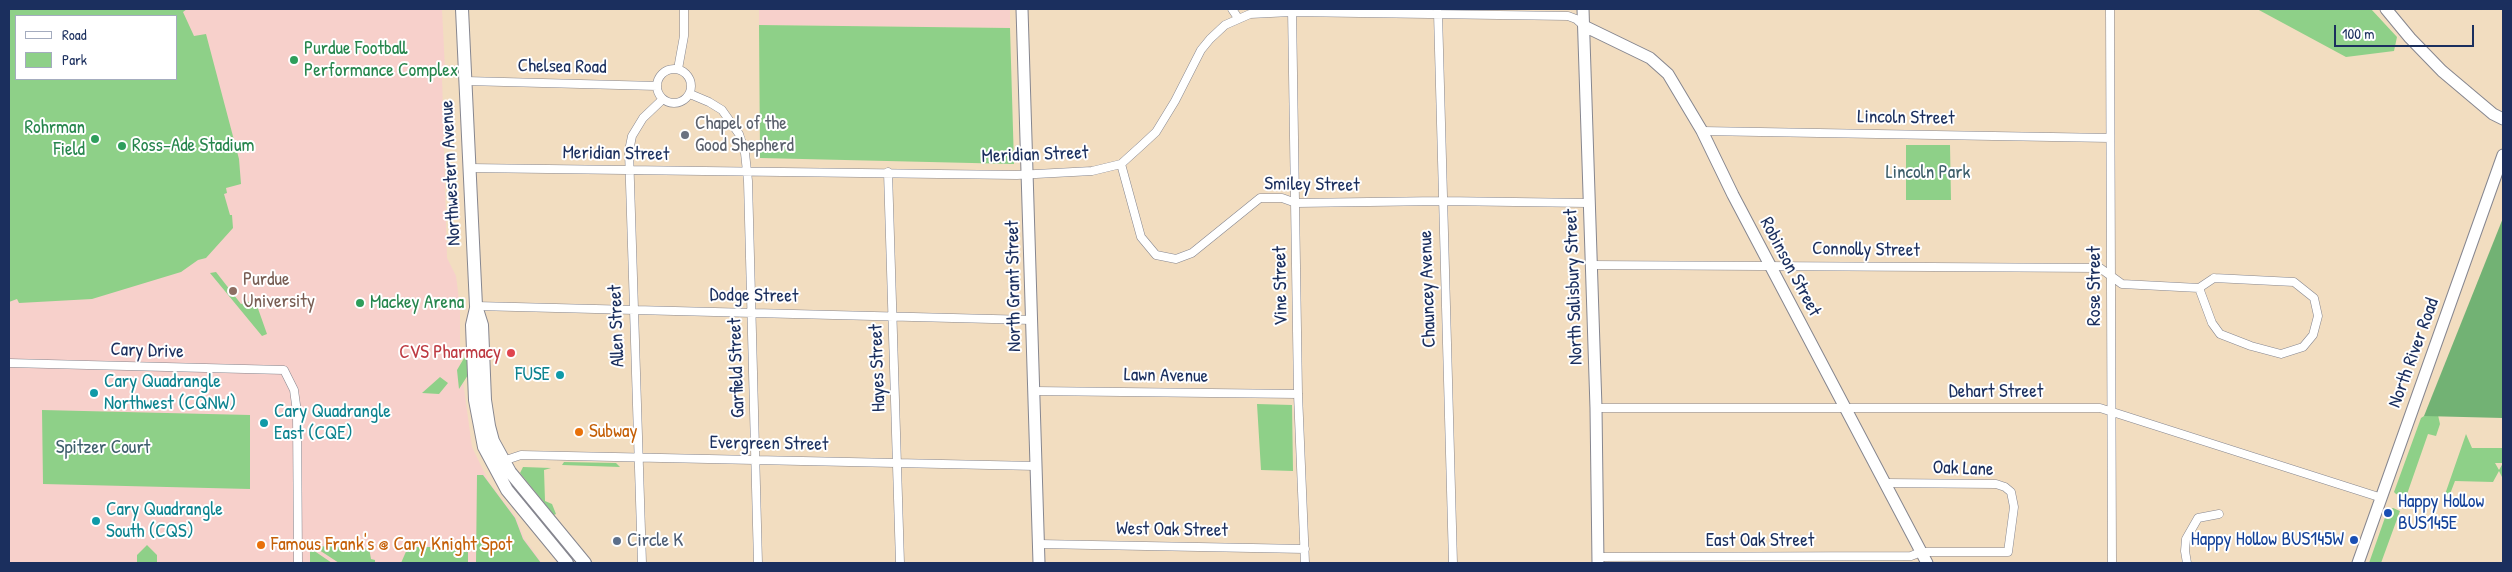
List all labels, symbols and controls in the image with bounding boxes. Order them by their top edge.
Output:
legend [15,15,178,80]
scale bar [2337,15,2477,47]
text: 100 m [2342,23,2375,44]
text: Road [62,24,87,45]
place label: Purdue Football Performance Complex [304,38,458,82]
text: Park [62,49,87,70]
marker: Purdue Football Performance Complex [288,54,300,66]
street label: Chelsea Road [517,55,607,79]
street label: Northwestern Avenue [436,100,466,246]
street label: Lincoln Street [1857,106,1955,130]
place label: Chapel of the Good Shepherd [695,113,794,157]
place label: Rohrman Field [24,117,85,161]
marker: Chapel of the Good Shepherd [679,129,691,141]
marker: Rohrman Field [89,133,101,145]
place label: Ross–Ade Stadium [132,135,254,157]
marker: Ross–Ade Stadium [116,140,128,152]
street label: Meridian Street [562,142,670,166]
street label: Meridian Street [981,142,1089,168]
park label: Lincoln Park [1886,162,1970,184]
street label: Smiley Street [1264,173,1360,197]
street label: North Salisbury Street [1560,209,1588,365]
street label: Robinson Street [1754,213,1826,321]
street label: North Grant Street [1001,220,1027,352]
street label: Chauncey Avenue [1415,230,1441,348]
street label: Connolly Street [1812,238,1920,262]
street label: Vine Street [1269,246,1293,326]
street label: Rose Street [2084,246,2106,326]
place label: Purdue University [243,269,315,313]
street label: Dodge Street [709,284,799,308]
marker: Purdue University [227,285,239,297]
street label: Allen Street [604,285,630,367]
place label: Mackey Arena [370,292,464,314]
street label: North River Road [2384,295,2444,411]
marker: Mackey Arena [354,297,366,309]
street label: Garfield Street [724,318,750,418]
street label: Hayes Street [865,324,891,412]
street label: Cary Drive [110,338,184,364]
place label: CVS Pharmacy [399,342,501,364]
marker: CVS Pharmacy [505,347,517,359]
place label: FUSE [515,364,550,386]
street label: Lawn Avenue [1124,364,1208,388]
marker: FUSE [554,369,566,381]
place label: Cary Quadrangle Northwest (CQNW) [104,371,236,415]
street label: Dehart Street [1949,381,2043,403]
marker: Cary Quadrangle Northwest (CQNW) [88,387,100,399]
place label: Cary Quadrangle East (CQE) [274,401,391,445]
marker: Cary Quadrangle East (CQE) [258,417,270,429]
place label: Subway [589,421,637,443]
marker: Subway [573,426,585,438]
street label: Evergreen Street [709,432,829,456]
park label: Spitzer Court [56,437,150,459]
street label: Oak Lane [1932,457,1994,481]
place label: Happy Hollow BUS145E [2398,491,2484,535]
place label: Cary Quadrangle South (CQS) [106,499,223,543]
marker: Happy Hollow BUS145E [2382,507,2394,519]
marker: Cary Quadrangle South (CQS) [90,515,102,527]
street label: West Oak Street [1116,518,1228,542]
place label: Happy Hollow BUS145W [2191,529,2344,551]
place label: Circle K [627,530,683,552]
street label: East Oak Street [1706,530,1814,552]
place label: Famous Frank's @ Cary Knight Spot [271,534,512,556]
marker: Happy Hollow BUS145W [2348,534,2360,546]
marker: Circle K [611,535,623,547]
marker: Famous Frank's @ Cary Knight Spot [255,539,267,551]

